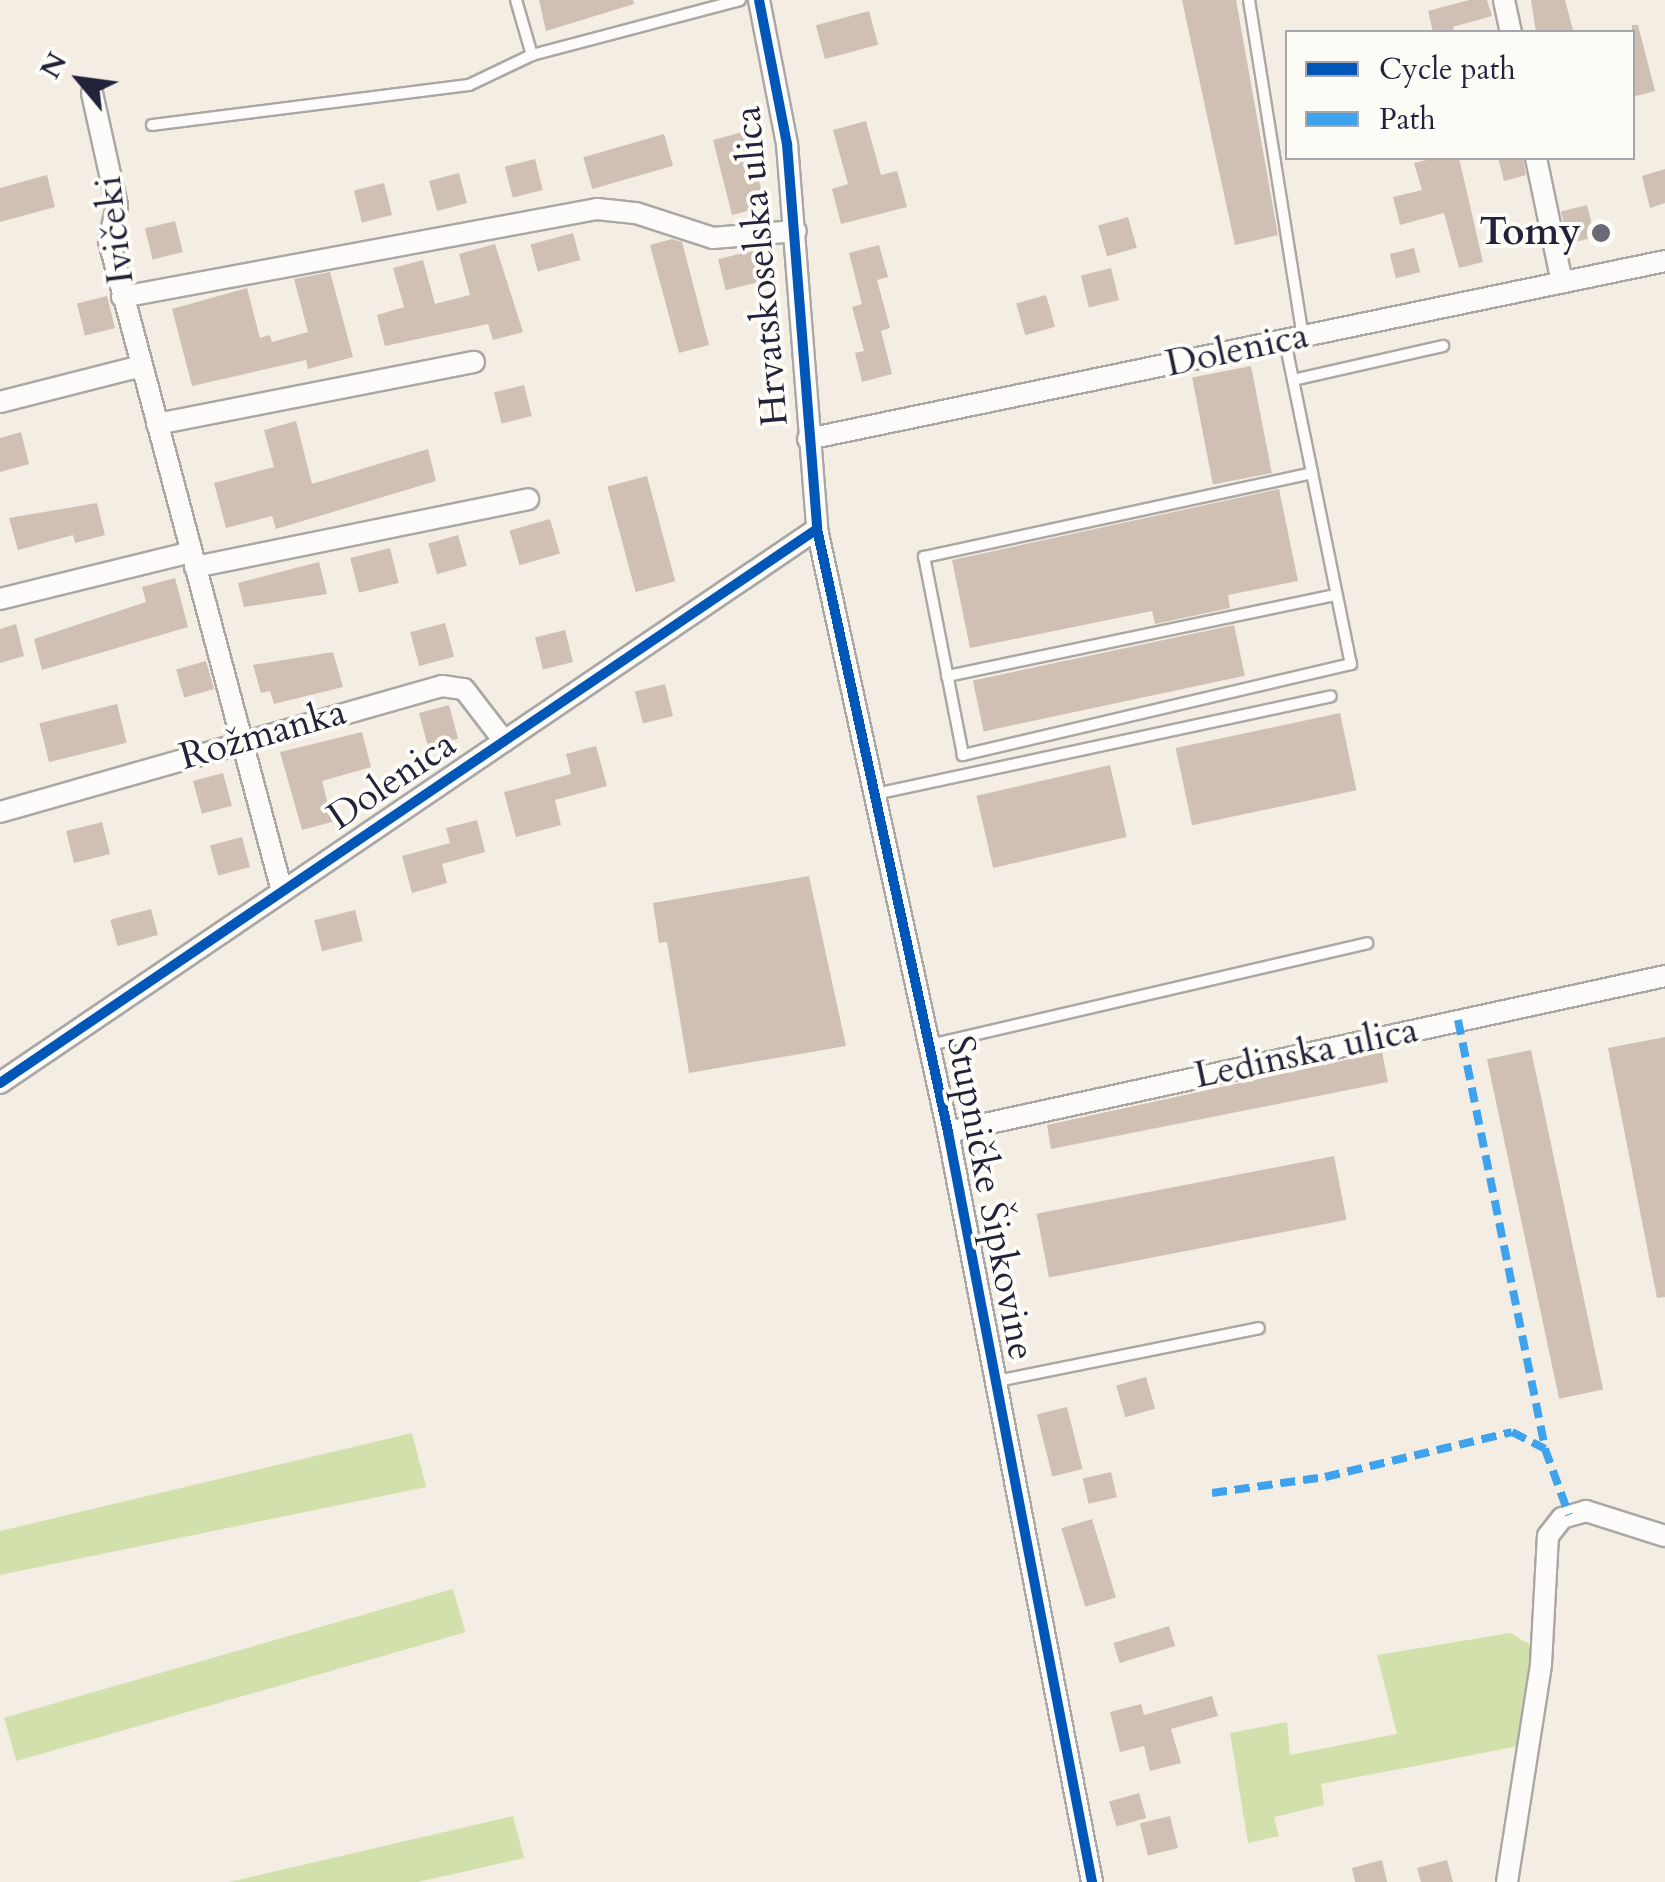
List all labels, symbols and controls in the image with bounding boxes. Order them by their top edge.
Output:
north arrow [30,30,130,130]
legend [1285,30,1635,160]
text: N [31,46,76,85]
text: Cycle path [1379,49,1516,90]
text: Path [1379,99,1436,140]
street label: Hrvatskoselska ulica [725,104,799,428]
street label: Ivičeki [86,173,144,287]
place label: Tomy [1479,210,1581,256]
marker: Tomy [1590,222,1612,244]
street label: Dolenica [1162,313,1312,387]
street label: Rožmanka [175,690,351,780]
street label: Dolenica [319,722,465,840]
street label: Ledinska ulica [1190,1007,1422,1099]
street label: Stupničke Šipkovine [936,1032,1044,1364]

